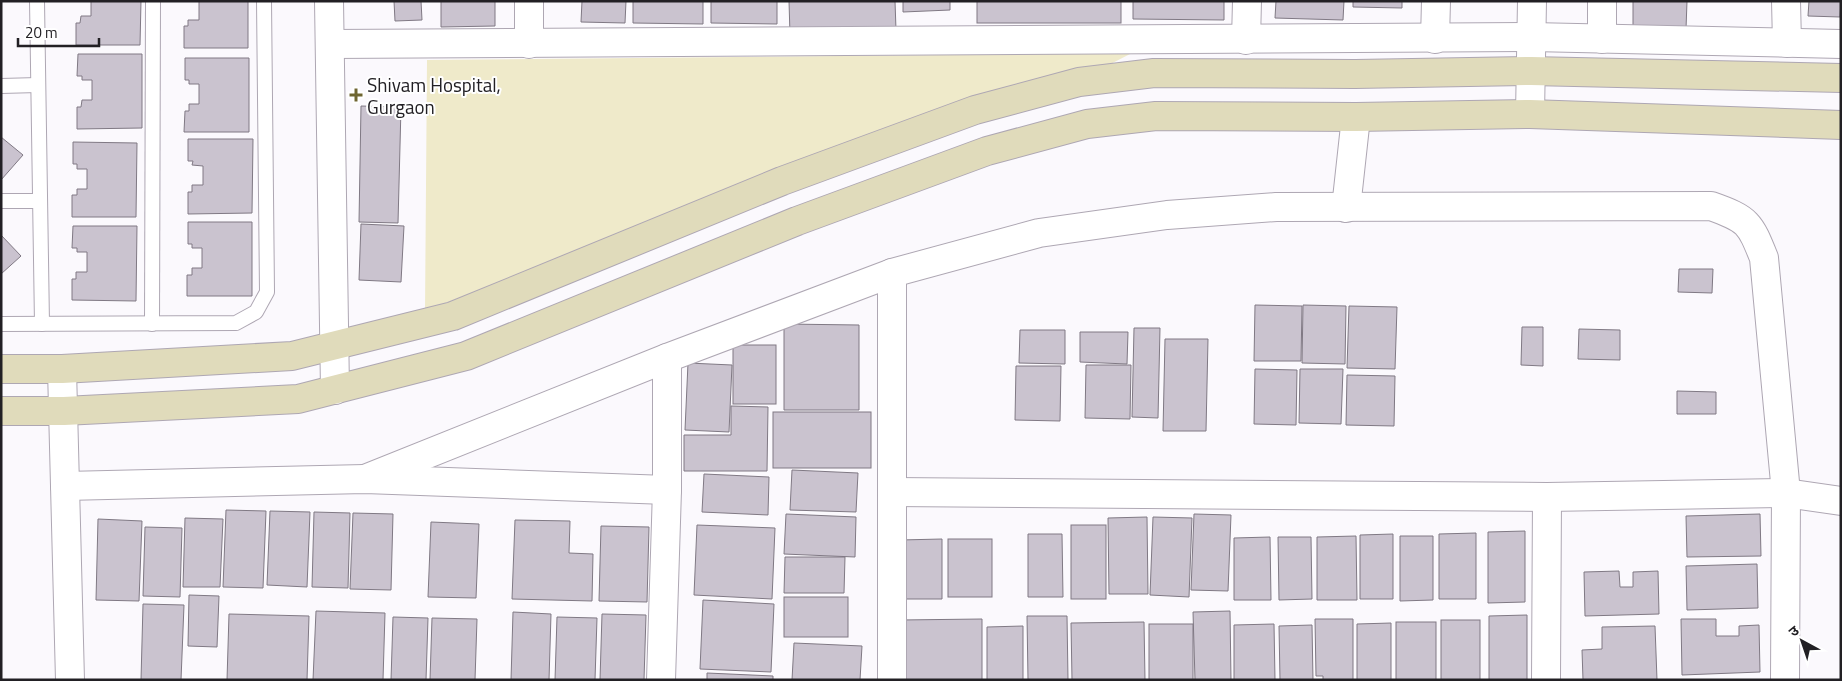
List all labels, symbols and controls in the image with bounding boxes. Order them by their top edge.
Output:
scale bar [18,15,99,47]
text: 20 m [25,21,58,44]
place label: Shivam Hospital, Gurgaon [367,70,501,121]
marker: Shivam Hospital, Gurgaon [349,88,363,102]
north arrow [1777,616,1827,666]
text: उ [1783,619,1804,641]

